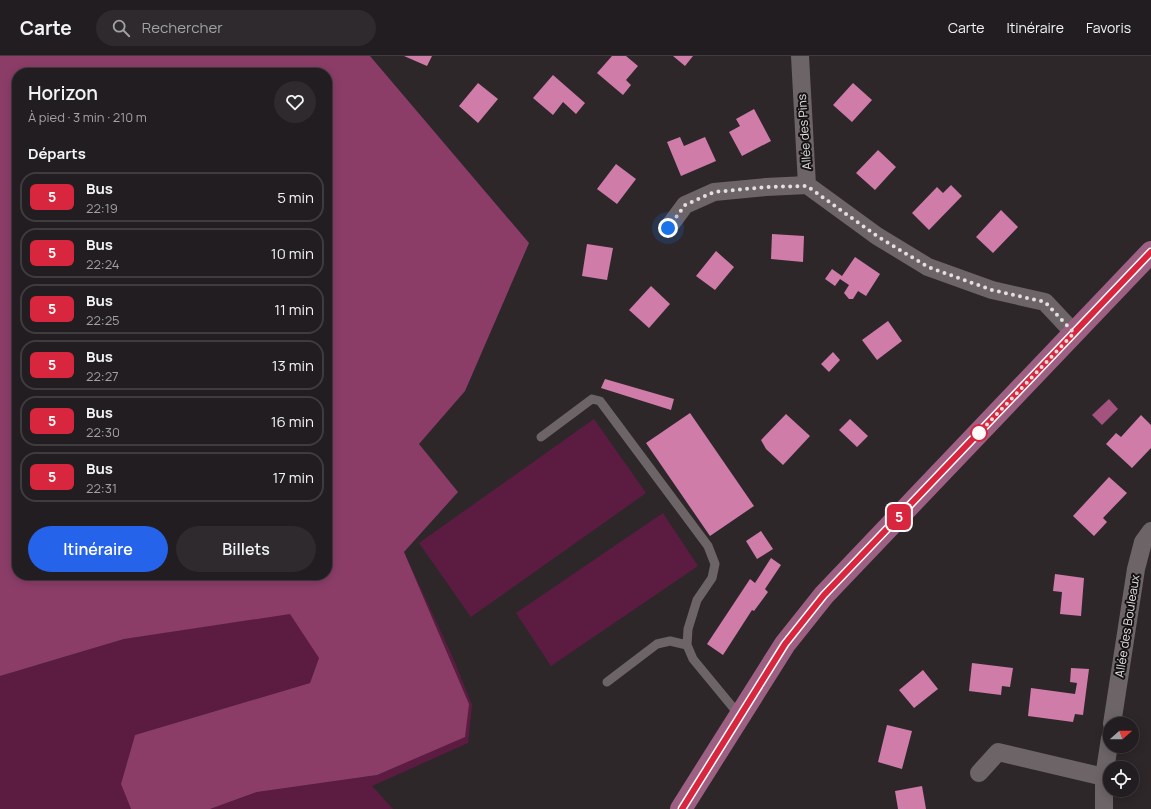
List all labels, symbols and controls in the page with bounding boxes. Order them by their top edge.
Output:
search box [96,10,376,46]
text: Carte [20,15,72,41]
icon: search [110,17,132,39]
text: Rechercher [142,17,223,38]
text: Carte [948,18,984,37]
text: Itinéraire [1006,18,1064,37]
text: Favoris [1086,18,1131,37]
text: Horizon [28,80,98,106]
button: heart [274,81,316,123]
street label: Allée des Pins [793,94,815,170]
text: À pied · 3 min · 210 m [28,108,147,126]
text: Départs [28,143,86,164]
text: Bus [86,178,113,199]
text: 5 [48,187,56,206]
text: 5 min [277,187,314,208]
text: 22:19 [86,199,118,217]
your location [658,218,678,238]
text: Bus [86,234,113,255]
text: 5 [48,243,56,262]
text: 10 min [271,243,314,264]
text: 22:24 [86,255,120,273]
text: Bus [86,290,113,311]
text: 5 [48,299,56,318]
text: 11 min [274,299,314,320]
text: 22:25 [86,311,120,329]
text: Bus [86,346,113,367]
text: 5 [48,355,56,374]
text: 13 min [272,355,314,376]
text: 22:27 [86,367,119,385]
text: Bus [86,402,113,423]
text: 5 [48,411,56,430]
text: 16 min [271,411,314,432]
text: 22:30 [86,423,120,441]
unlabelled marker [970,424,988,442]
text: Bus [86,458,113,479]
text: 5 [48,467,56,486]
text: 17 min [272,467,314,488]
text: 22:31 [86,479,117,497]
line badge: 5 [886,504,912,530]
text: 5 [895,507,903,526]
button: Itinéraire [28,526,168,572]
button: Billets [176,526,316,572]
street label: Allée des Bouleaux [1110,573,1144,679]
north arrow [1103,717,1139,753]
map controls [1103,717,1139,797]
button: locate [1103,761,1139,797]

